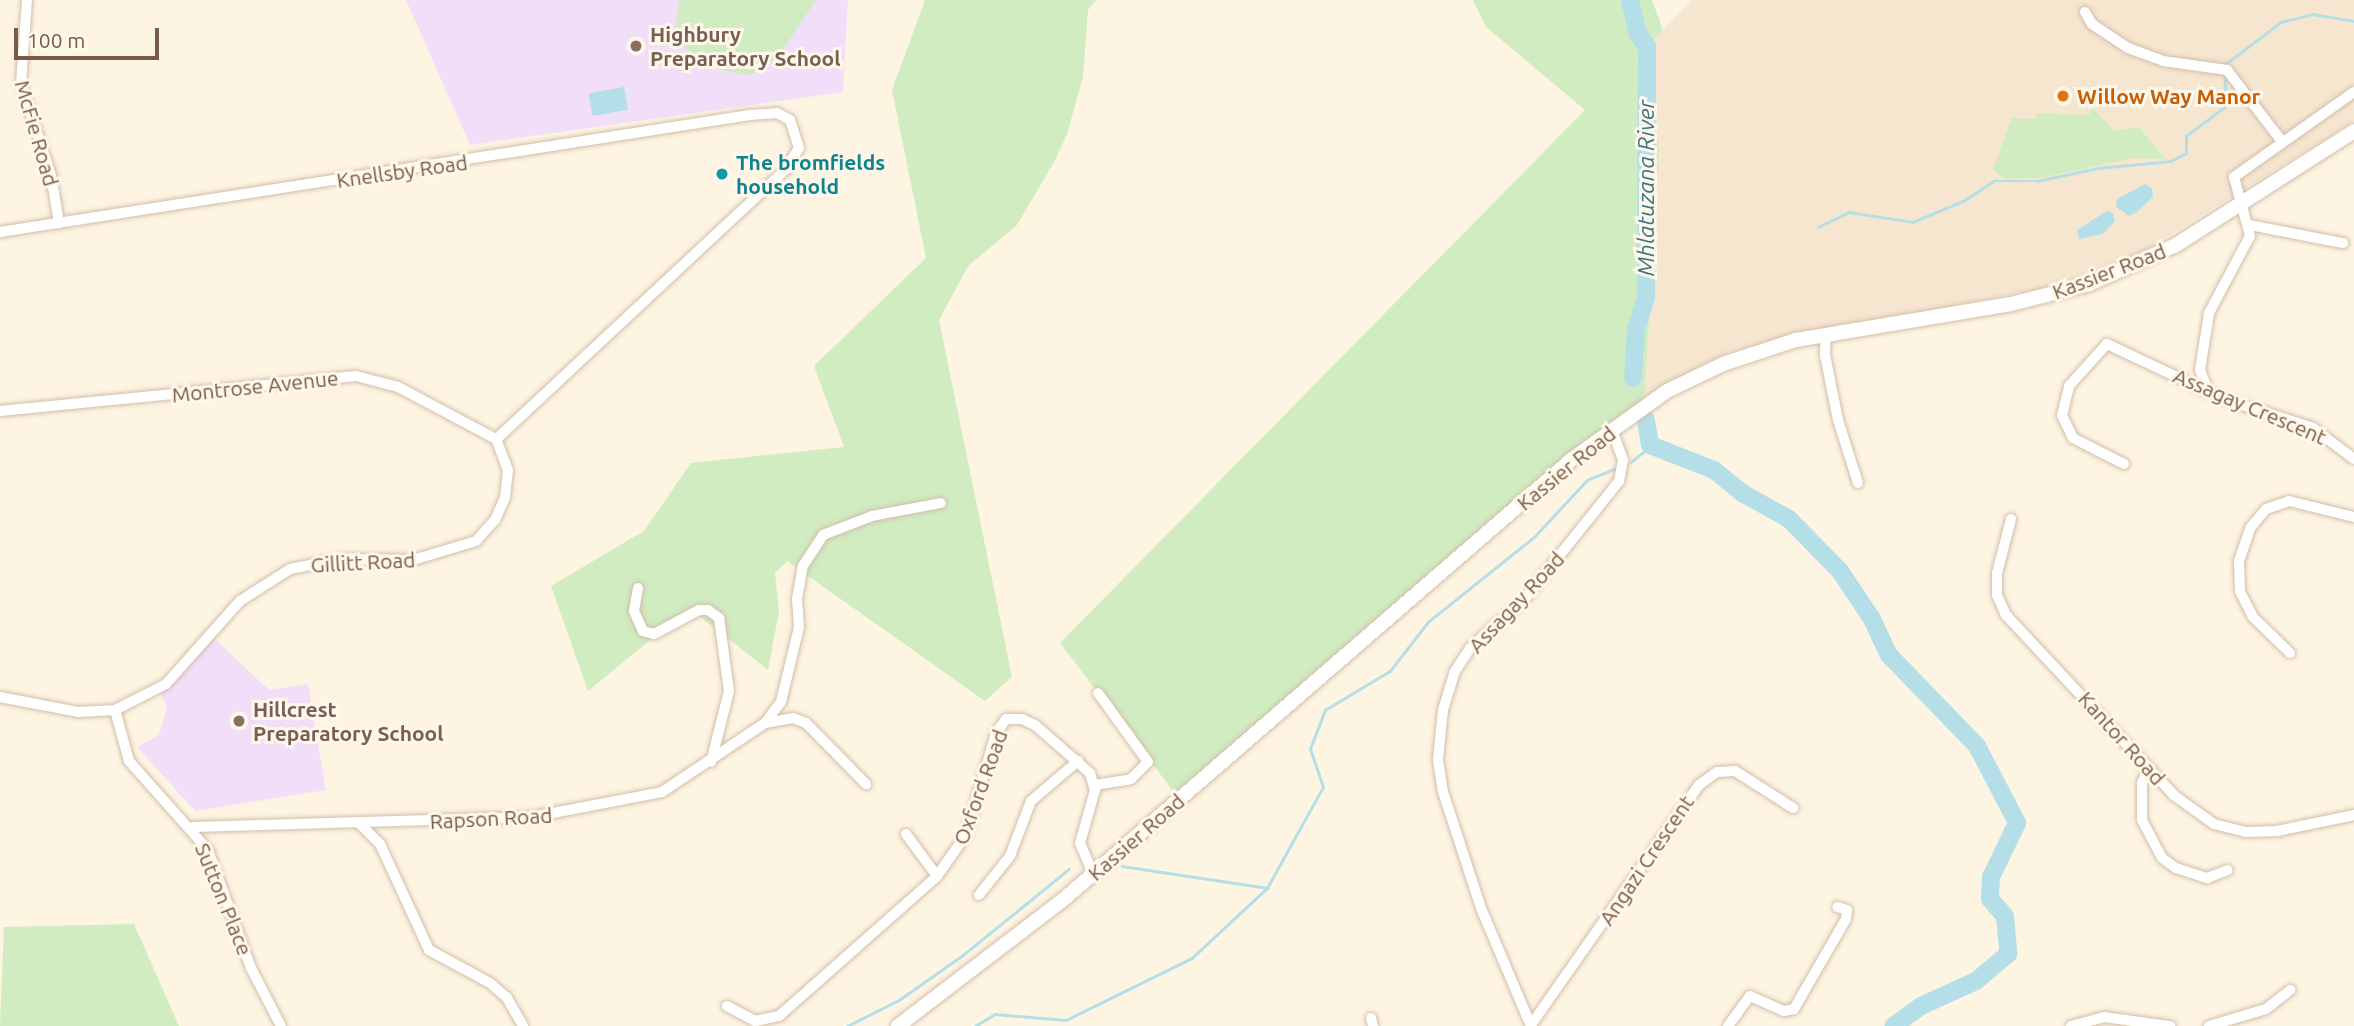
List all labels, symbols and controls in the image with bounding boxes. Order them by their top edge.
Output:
scale bar [18,14,163,58]
place label: Highbury Preparatory School [650,21,841,71]
text: 100 m [27,28,85,52]
marker: Highbury Preparatory School [628,38,644,54]
street label: McFie Road [10,77,64,189]
place label: Willow Way Manor [2077,83,2260,109]
marker: Willow Way Manor [2055,88,2071,104]
water label: Mhlatuzana River [1632,100,1660,276]
street label: Knellsby Road [335,149,469,193]
place label: The bromfields household [736,149,885,199]
marker: The bromfields household [714,166,730,182]
street label: Kassier Road [2049,238,2169,304]
street label: Assagay Crescent [2170,362,2330,450]
street label: Montrose Avenue [171,365,339,407]
street label: Kassier Road [1512,421,1620,515]
street label: Assagay Road [1463,546,1569,658]
street label: Gillitt Road [310,547,416,577]
street label: Kantor Road [2073,686,2171,790]
place label: Hillcrest Preparatory School [253,696,444,746]
marker: Hillcrest Preparatory School [231,713,247,729]
street label: Oxford Road [948,726,1012,848]
street label: Kassier Road [1083,788,1189,886]
street label: Angazi Crescent [1593,790,1699,930]
street label: Rapson Road [429,802,553,834]
street label: Sutton Place [190,839,258,959]

